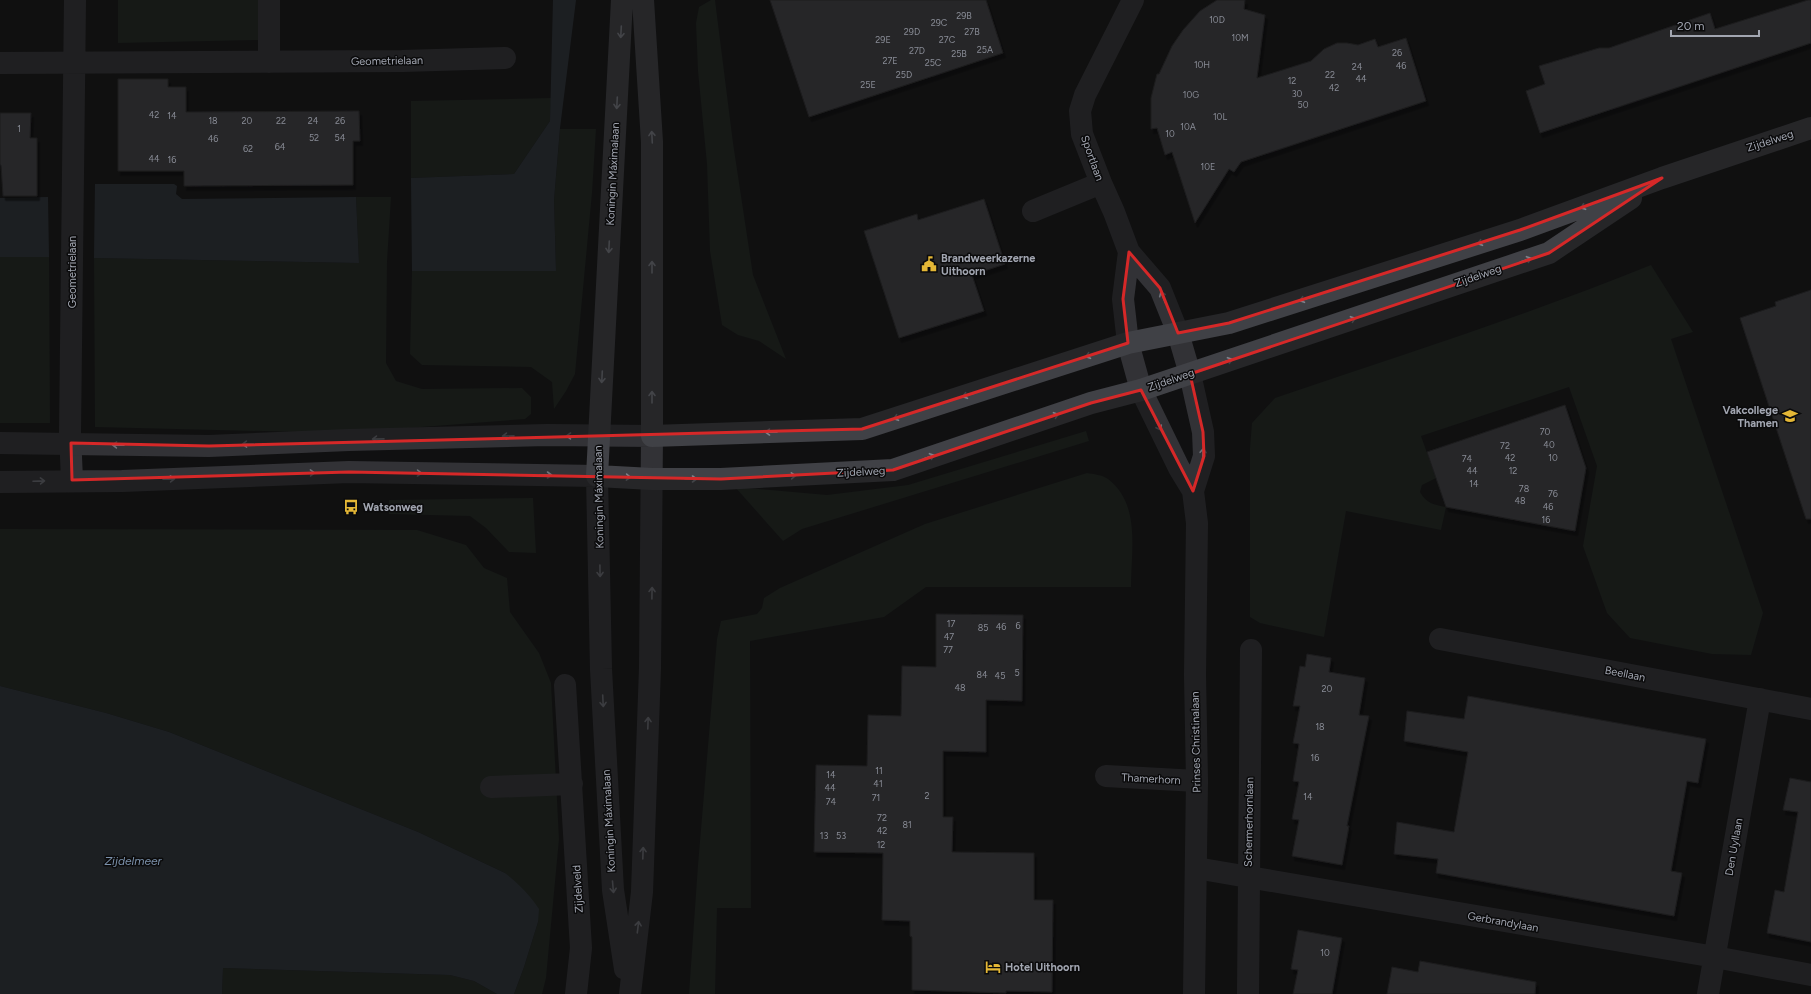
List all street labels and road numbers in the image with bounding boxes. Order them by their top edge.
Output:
street label: Geometrielaan [351,54,423,68]
street label: Koningin Máximalaan [604,122,622,226]
street label: Zijdelweg [1745,127,1795,155]
street label: Sportlaan [1078,134,1106,182]
street label: Geometrielaan [66,236,79,308]
street label: Zijdelweg [1453,262,1503,290]
street label: Zijdelweg [1146,366,1196,394]
street label: Koningin Máximalaan [592,445,606,549]
street label: Zijdelweg [836,464,886,480]
street label: Beellaan [1604,664,1646,684]
street label: Prinses Christinalaan [1189,691,1203,793]
street label: Koningin Máximalaan [600,769,618,873]
street label: Thamerhorn [1121,771,1181,787]
street label: Schermerhornlaan [1242,777,1256,867]
street label: Den Uyllaan [1723,817,1745,877]
street label: Zijdelveld [570,865,586,913]
street label: Gerbrandylaan [1466,909,1540,935]

